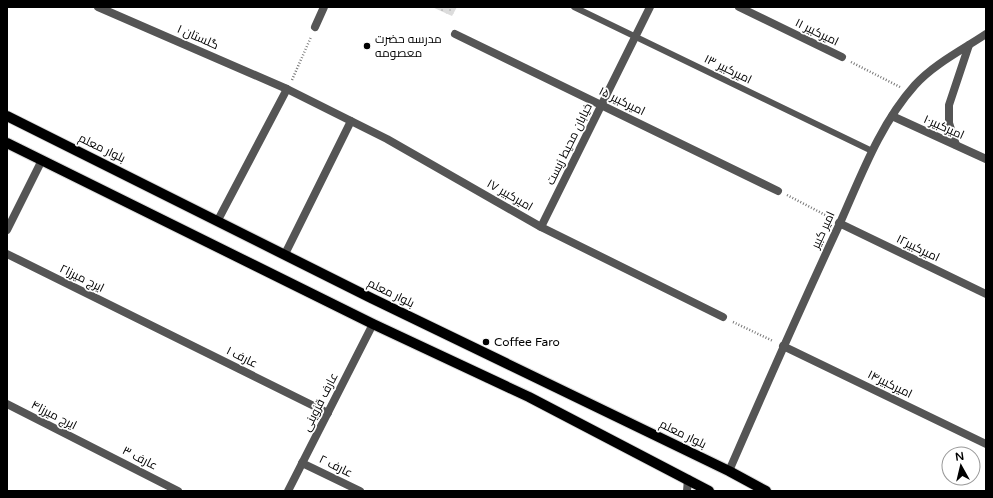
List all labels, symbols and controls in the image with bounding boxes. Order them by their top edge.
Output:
street label: امیرکبیر ۱۱ [793,15,841,49]
street label: گلستان ۱ [175,22,221,52]
place label: مدرسه حضرت معصومه [375,32,442,60]
marker: مدرسه حضرت معصومه [362,41,372,51]
street label: امیرکبیر ۱۳ [702,51,754,87]
street label: امیرکبیر ۱۵ [597,84,647,118]
street label: خیابان محیط زیست [543,101,595,187]
street label: امیرکبیر۱۰ [922,112,966,142]
street label: بلوار معلم [76,131,128,166]
street label: امیرکبیر ۱۷ [485,176,535,214]
street label: امیر کبیر [808,209,838,252]
street label: امیرکبیر۱۲ [894,232,942,264]
street label: ایرج میرزا۲ [57,261,106,296]
street label: بلوار معلم [365,276,417,311]
place label: Coffee Faro [494,335,560,349]
marker: Coffee Faro [481,337,491,347]
street label: عارف ۱ [224,343,260,371]
street label: امیرکبیر۱۴ [865,367,915,401]
street label: عارف قزوینی [299,370,341,434]
street label: ایرج میرزا۴ [28,398,79,433]
street label: بلوار معلم [657,417,709,452]
street label: عارف ۳ [120,443,160,473]
north arrow [941,446,981,486]
text: N [954,450,965,464]
street label: عارف ۲ [317,452,355,480]

